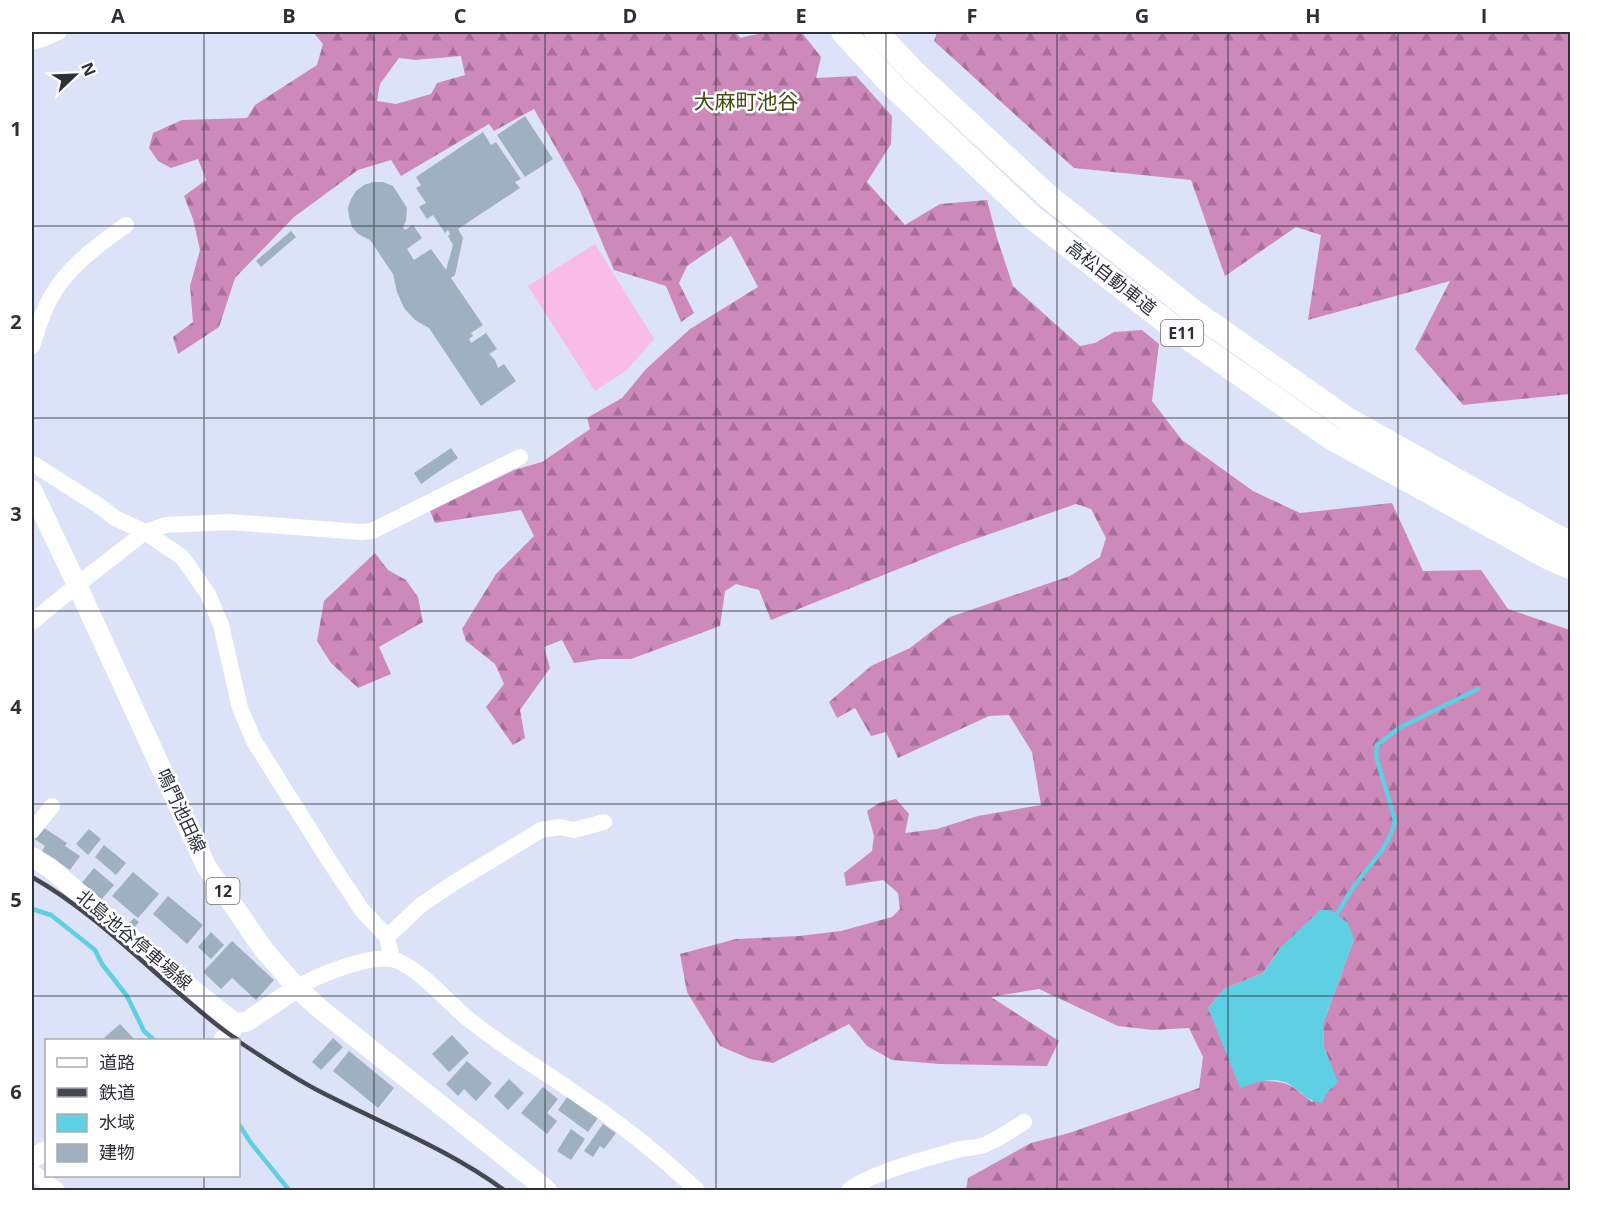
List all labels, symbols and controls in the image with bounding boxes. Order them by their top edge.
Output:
text: A [111,2,125,29]
text: B [282,2,296,29]
text: C [454,2,467,29]
text: D [623,2,637,29]
text: E [795,2,807,29]
text: F [967,2,977,29]
text: G [1135,2,1149,29]
text: H [1305,2,1321,29]
text: I [1481,2,1487,29]
north arrow [45,45,105,105]
text: N [76,59,101,79]
district label: 大麻町池谷 [694,87,799,115]
text: 1 [10,115,22,142]
street label: 高松自動車道 [1062,235,1162,320]
text: 2 [10,308,22,335]
road number: E11 [1161,320,1203,346]
text: 3 [10,500,22,527]
text: 4 [10,693,22,720]
street label: 鳴門池田線 [152,765,212,856]
road number: 12 [206,878,240,904]
street label: 北島池谷停車場線 [72,884,198,995]
text: 5 [10,886,22,913]
legend [45,1039,240,1177]
text: 道路 [99,1050,135,1074]
text: 6 [10,1078,22,1105]
text: 鉄道 [99,1080,135,1104]
text: 水域 [99,1110,135,1134]
text: 建物 [99,1140,135,1164]

